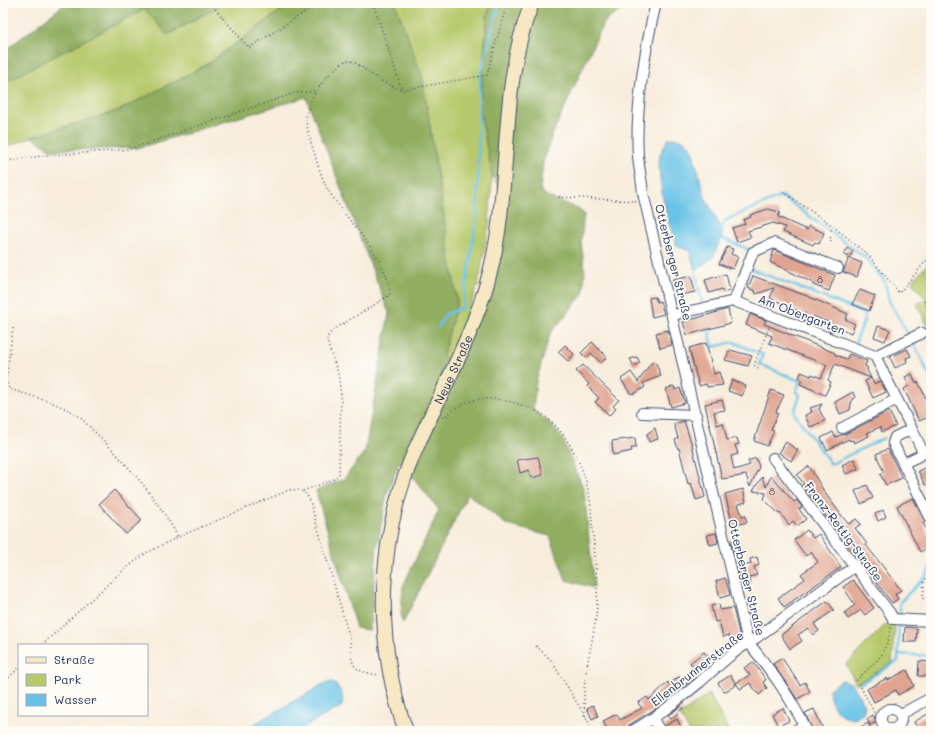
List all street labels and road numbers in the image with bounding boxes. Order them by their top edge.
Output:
street label: Otterberger Straße [652,202,696,322]
street label: Am Obergarten [756,290,848,338]
street label: Neue Straße [430,332,476,407]
street label: Franz-Rettig-Straße [801,478,887,584]
street label: Otterberger Straße [725,517,769,637]
street label: Ellenbrunnerstraße [647,627,747,709]

